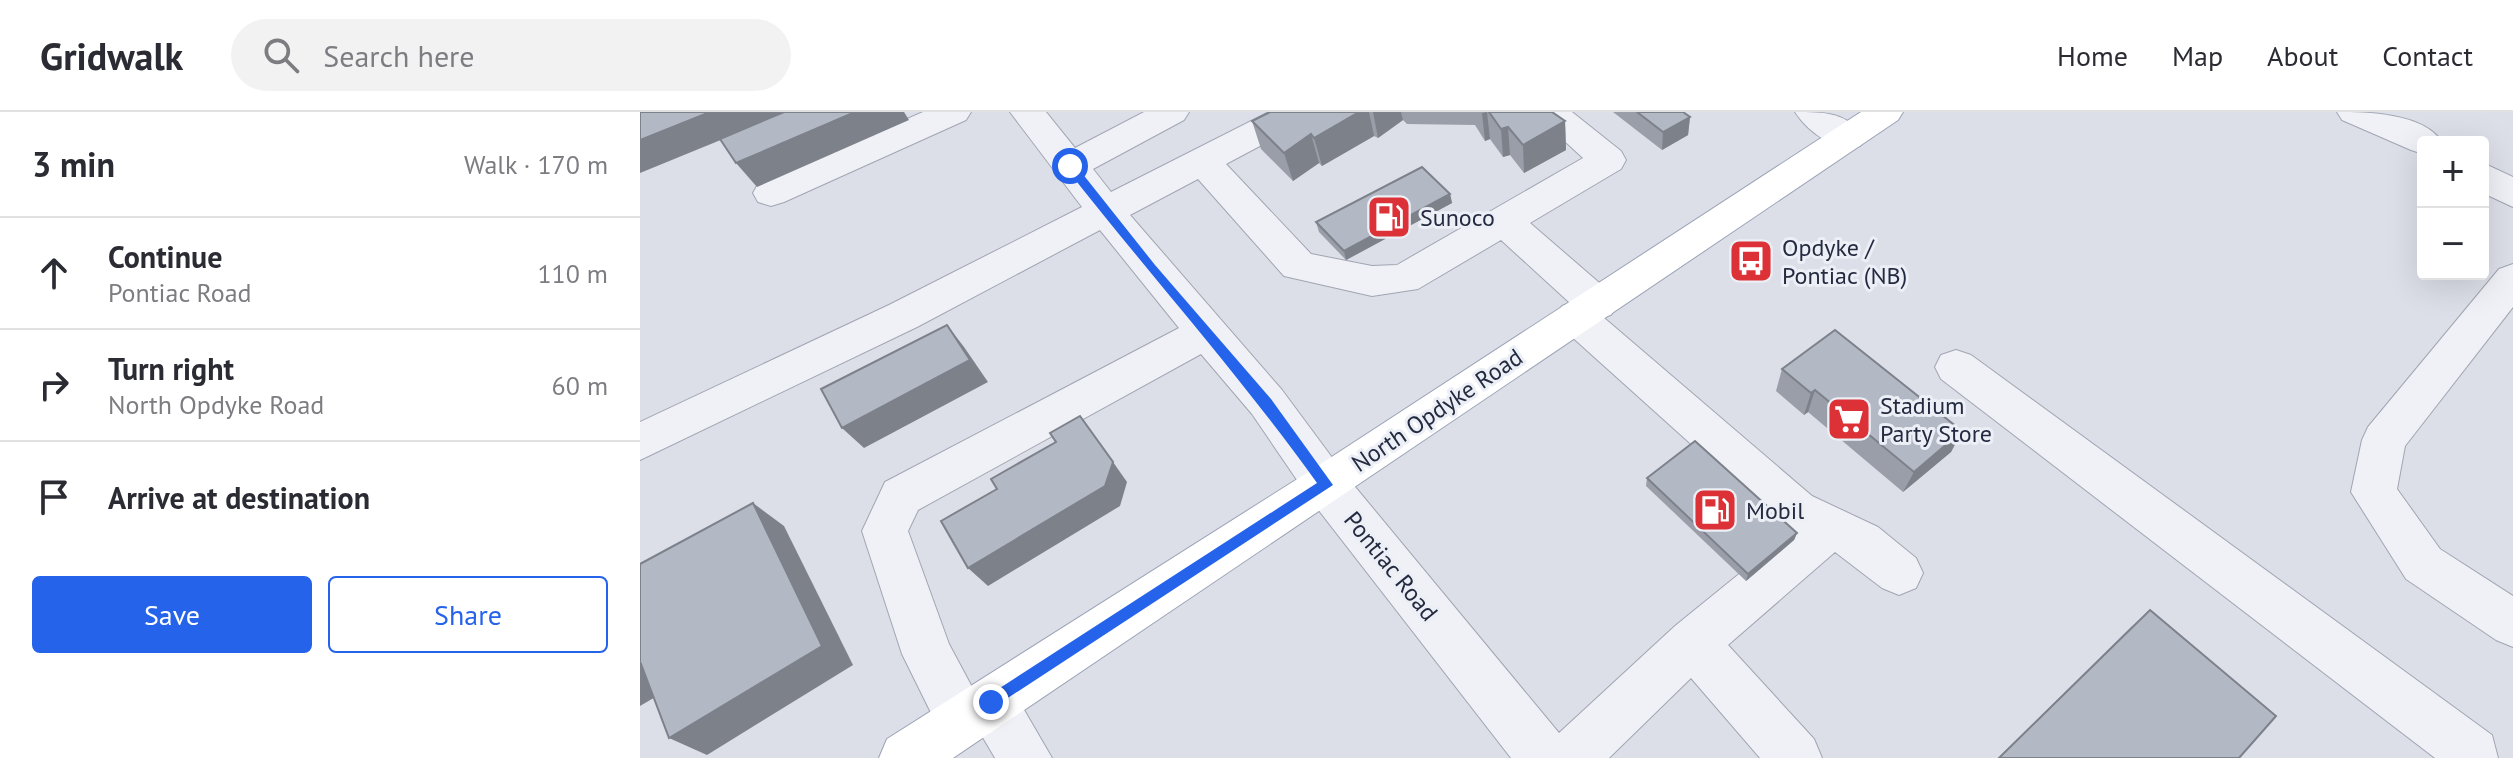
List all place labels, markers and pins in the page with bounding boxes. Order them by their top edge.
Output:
fuel station icon: Sunoco [1365,193,1413,241]
place label: Sunoco [1420,202,1495,233]
place label: Opdyke / Pontiac (NB) [1782,232,1907,291]
bus stop icon: Opdyke / Pontiac (NB) [1727,237,1775,285]
place label: Stadium Party Store [1880,390,1992,449]
supermarket icon: Stadium Party Store [1825,395,1873,443]
fuel station icon: Mobil [1691,486,1739,534]
place label: Mobil [1746,495,1804,526]

